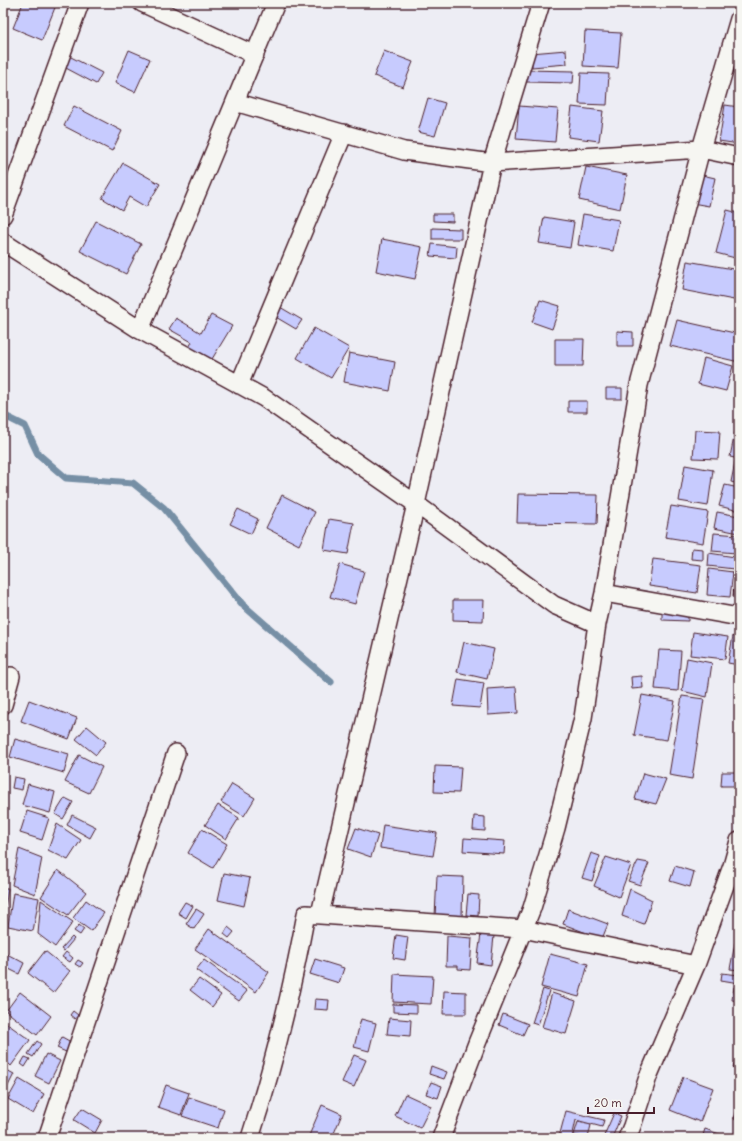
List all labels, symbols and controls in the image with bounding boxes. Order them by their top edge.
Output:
scale bar [588,1089,654,1115]
text: 20 m [594,1095,622,1110]

